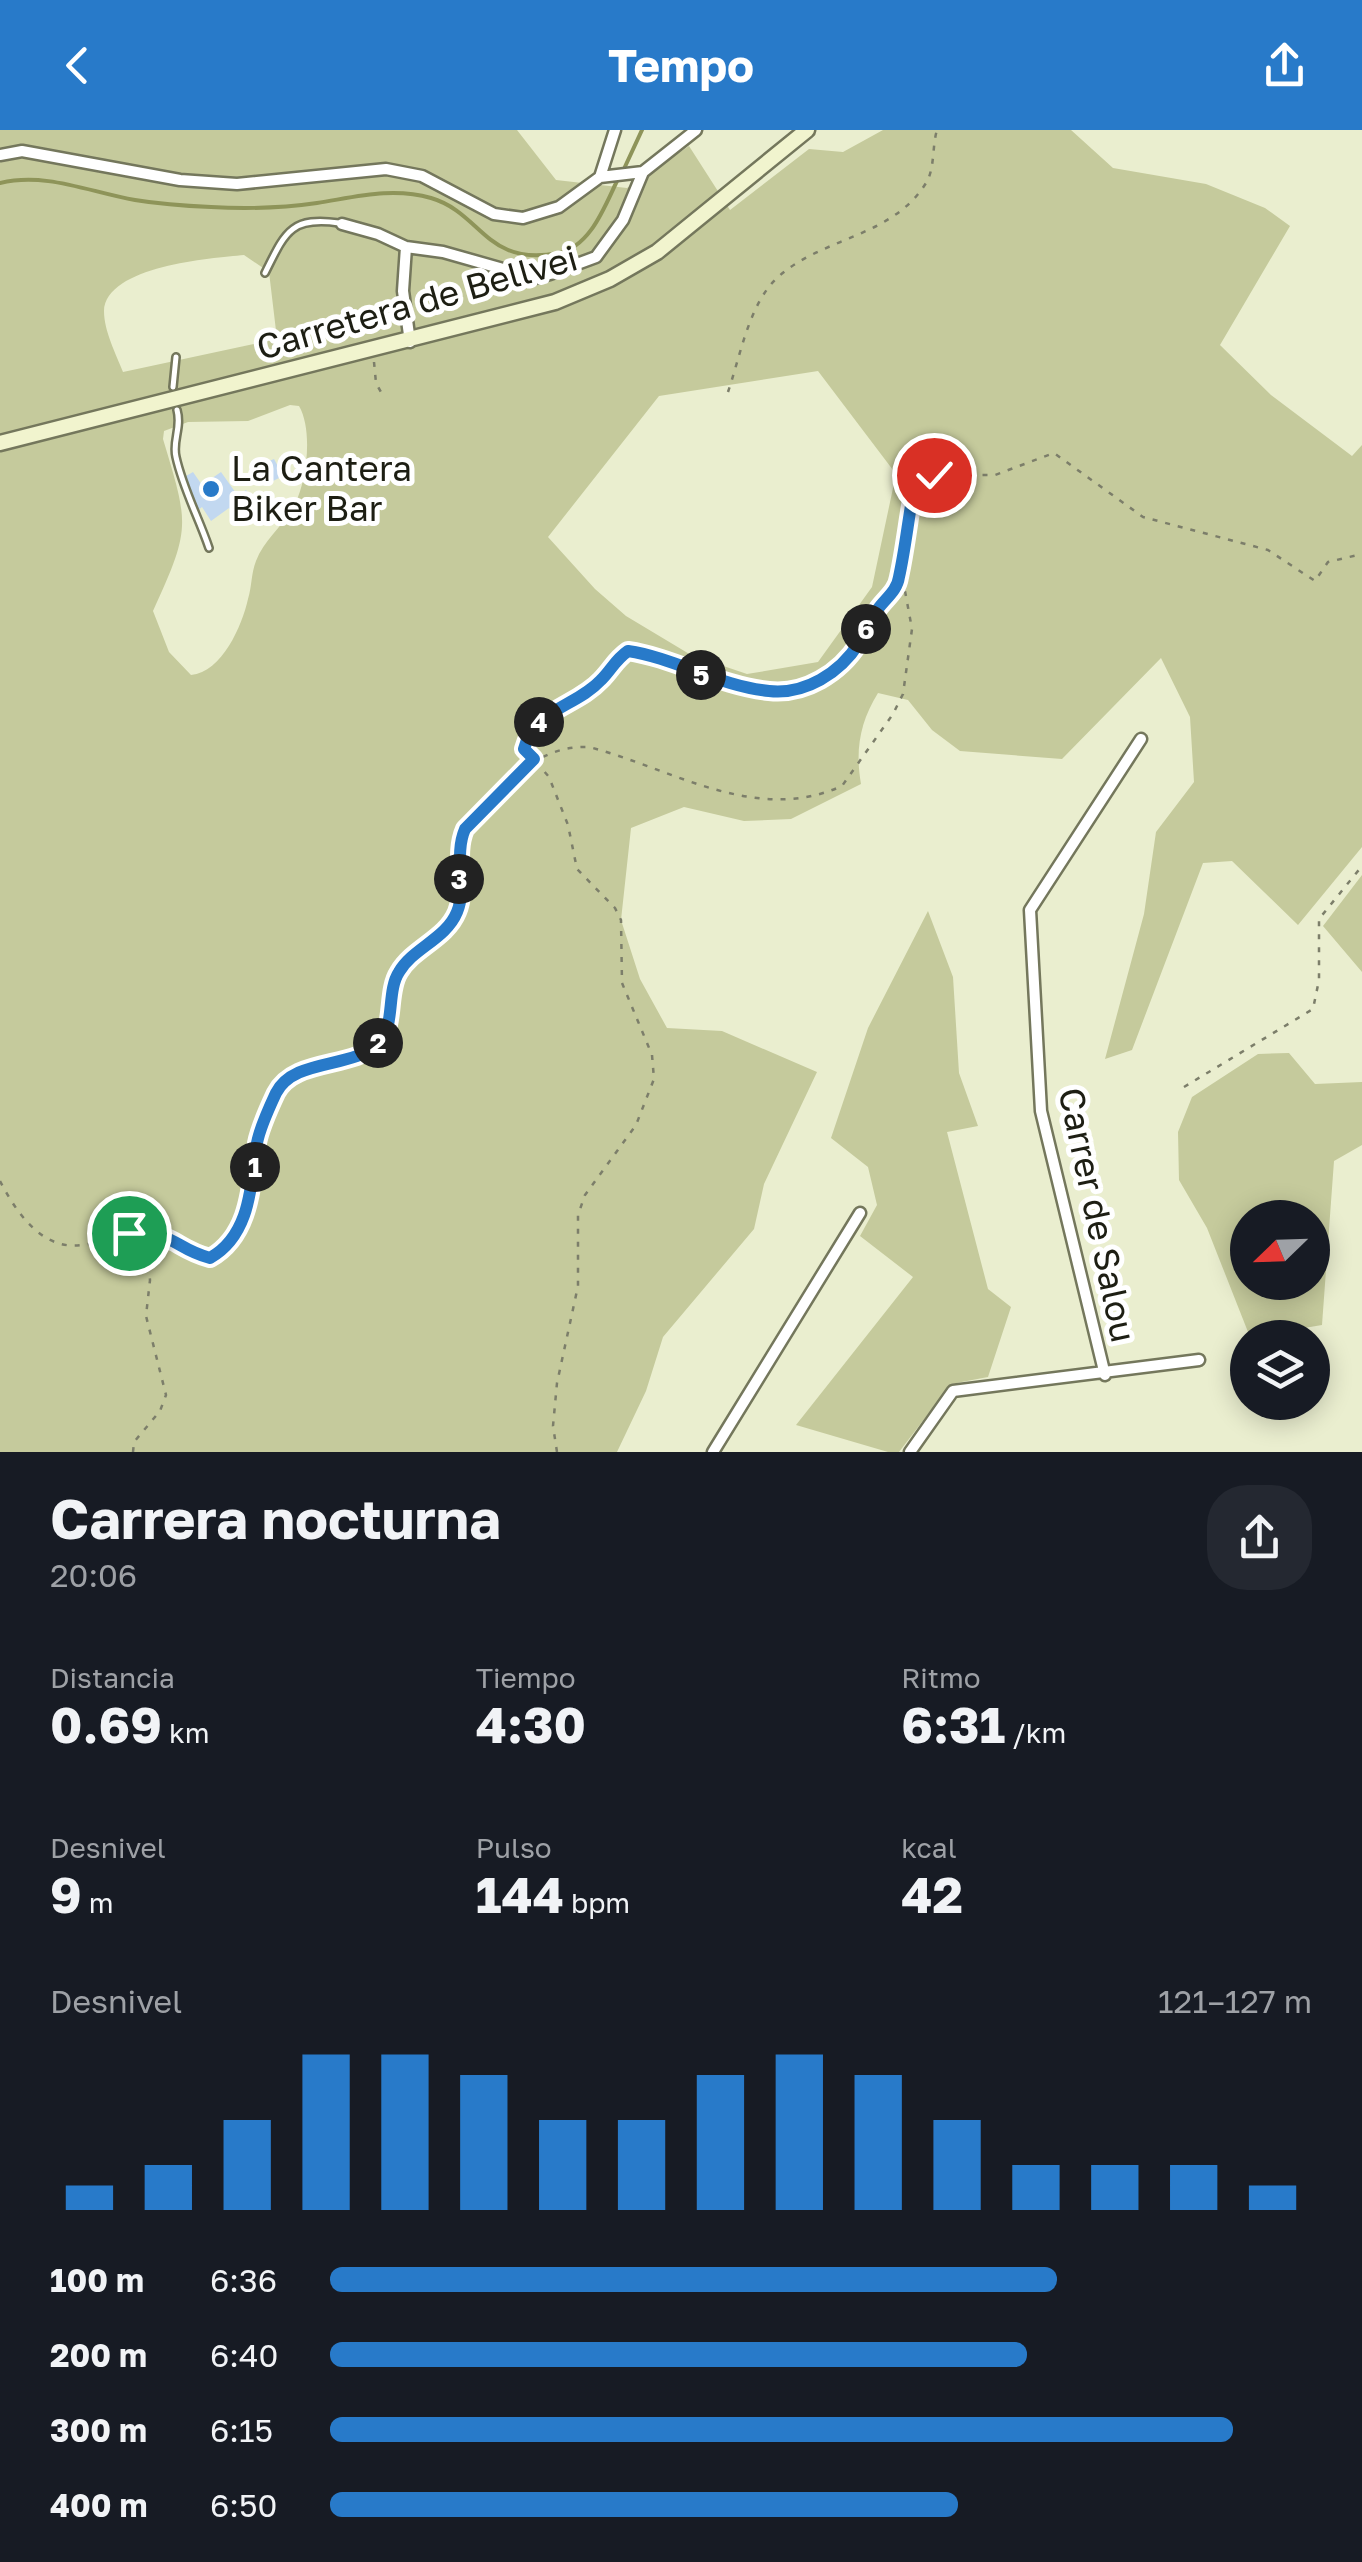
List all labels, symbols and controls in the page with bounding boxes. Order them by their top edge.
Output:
icon: back [50,38,105,93]
text: Tempo [608,38,754,92]
icon: share [1257,38,1312,93]
street label: Carretera de Bellvei [252,236,582,368]
pin [892,433,977,518]
place label: La Cantera Biker Bar [231,447,412,529]
icon: check [907,448,962,503]
marker: La Cantera Biker Bar [200,478,222,500]
pin: 6 [841,604,891,654]
text: 6 [857,612,875,645]
pin: 5 [676,650,726,700]
text: 5 [692,658,710,691]
pin: 4 [514,697,564,747]
text: 4 [530,705,548,738]
pin: 3 [434,854,484,904]
text: 3 [450,862,468,895]
pin: 2 [353,1018,403,1068]
text: 2 [369,1026,387,1059]
street label: Carrer de Salou [1051,1084,1145,1346]
pin: 1 [230,1142,280,1192]
text: 1 [248,1150,262,1183]
pin [87,1191,172,1276]
north arrow [1230,1200,1330,1300]
map controls [1230,1200,1330,1420]
icon: arrive [102,1206,157,1261]
button: layers [1230,1320,1330,1420]
text: Carrera nocturna [50,1485,501,1551]
button: share [1207,1485,1312,1590]
text: 20:06 [50,1556,137,1594]
text: Distancia [50,1661,175,1694]
text: Tiempo [476,1661,576,1694]
text: Ritmo [901,1661,981,1694]
text: 0.69 [50,1694,162,1754]
text: 4:30 [476,1694,586,1754]
text: 6:31 [901,1694,1005,1754]
text: km [162,1716,210,1749]
text: /km [1005,1716,1066,1749]
text: Desnivel [50,1831,166,1864]
text: Pulso [476,1831,552,1864]
text: kcal [901,1831,957,1864]
text: 9 [50,1864,82,1924]
text: 144 [476,1864,564,1924]
text: 42 [901,1864,963,1924]
text: m [82,1886,114,1919]
text: bpm [564,1886,630,1919]
text: Desnivel [50,1982,182,2020]
text: 121–127 m [1158,1982,1312,2020]
text: 100 m [50,2261,144,2299]
text: 6:36 [210,2261,277,2299]
text: 200 m [50,2336,147,2374]
text: 6:40 [210,2336,278,2374]
text: 300 m [50,2411,147,2449]
text: 6:15 [210,2411,273,2449]
text: 400 m [50,2486,148,2524]
text: 6:50 [210,2486,277,2524]

